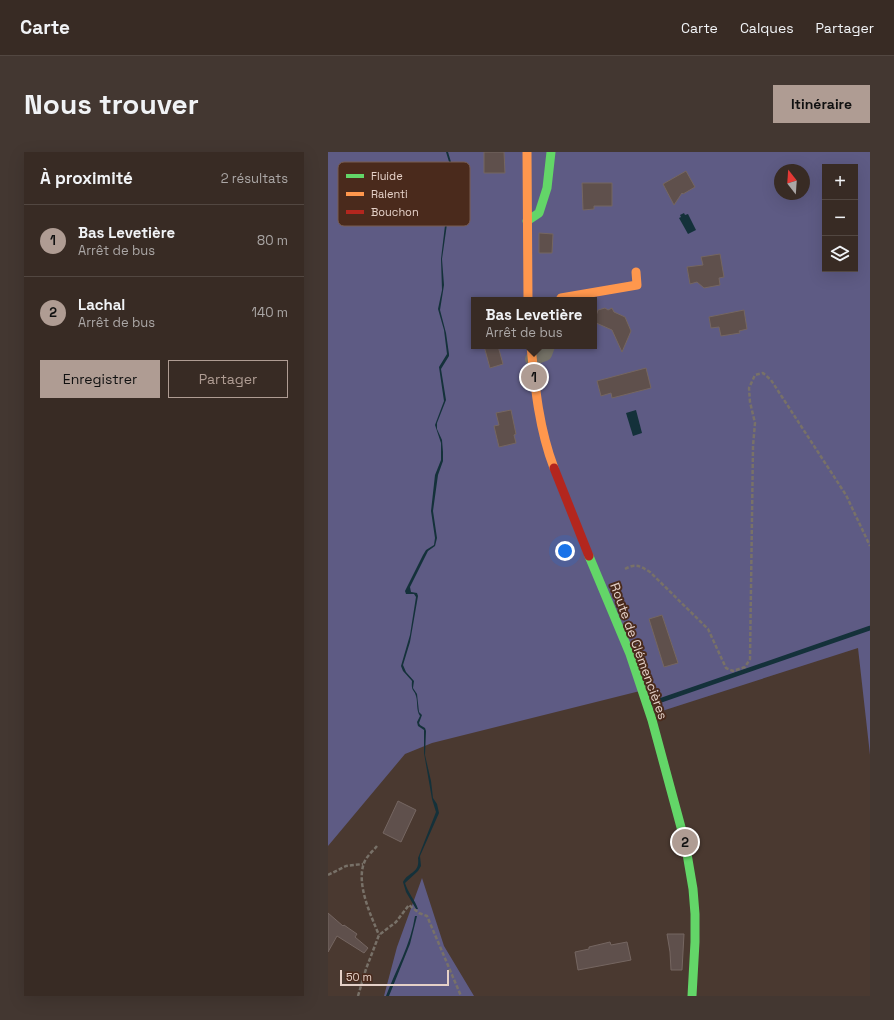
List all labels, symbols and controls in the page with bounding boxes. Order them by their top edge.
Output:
text: Carte [20,15,70,40]
text: Carte [681,19,718,37]
text: Calques [740,19,794,37]
text: Partager [816,19,874,37]
button: Itinéraire [773,85,870,123]
text: Nous trouver [24,86,199,122]
legend [338,162,470,226]
north arrow [774,164,810,200]
map controls [822,164,858,272]
button: + [822,164,858,200]
text: À proximité [40,167,133,189]
text: Fluide [371,169,403,183]
text: 2 résultats [221,170,288,187]
text: Ralenti [371,187,408,201]
button: − [822,200,858,236]
text: Bouchon [371,205,419,219]
text: Bas Levetière [78,223,175,242]
text: 1 [50,232,56,249]
text: 80 m [257,232,288,249]
button: layers [822,236,858,272]
text: Arrêt de bus [78,242,155,259]
text: Lachal [78,295,125,314]
popup [471,297,597,349]
text: 2 [49,304,57,321]
text: 140 m [252,304,288,321]
text: Bas Levetière [485,305,583,324]
text: Arrêt de bus [78,314,155,331]
text: Arrêt de bus [485,324,563,341]
button: Enregistrer [40,360,160,398]
button: Partager [168,360,288,398]
pin: 1 [521,362,547,392]
your location [555,541,575,561]
street label: Route de Clémencières [606,580,672,722]
pin: 2 [672,827,698,857]
scale bar [340,968,449,987]
text: 50 m [346,970,372,984]

